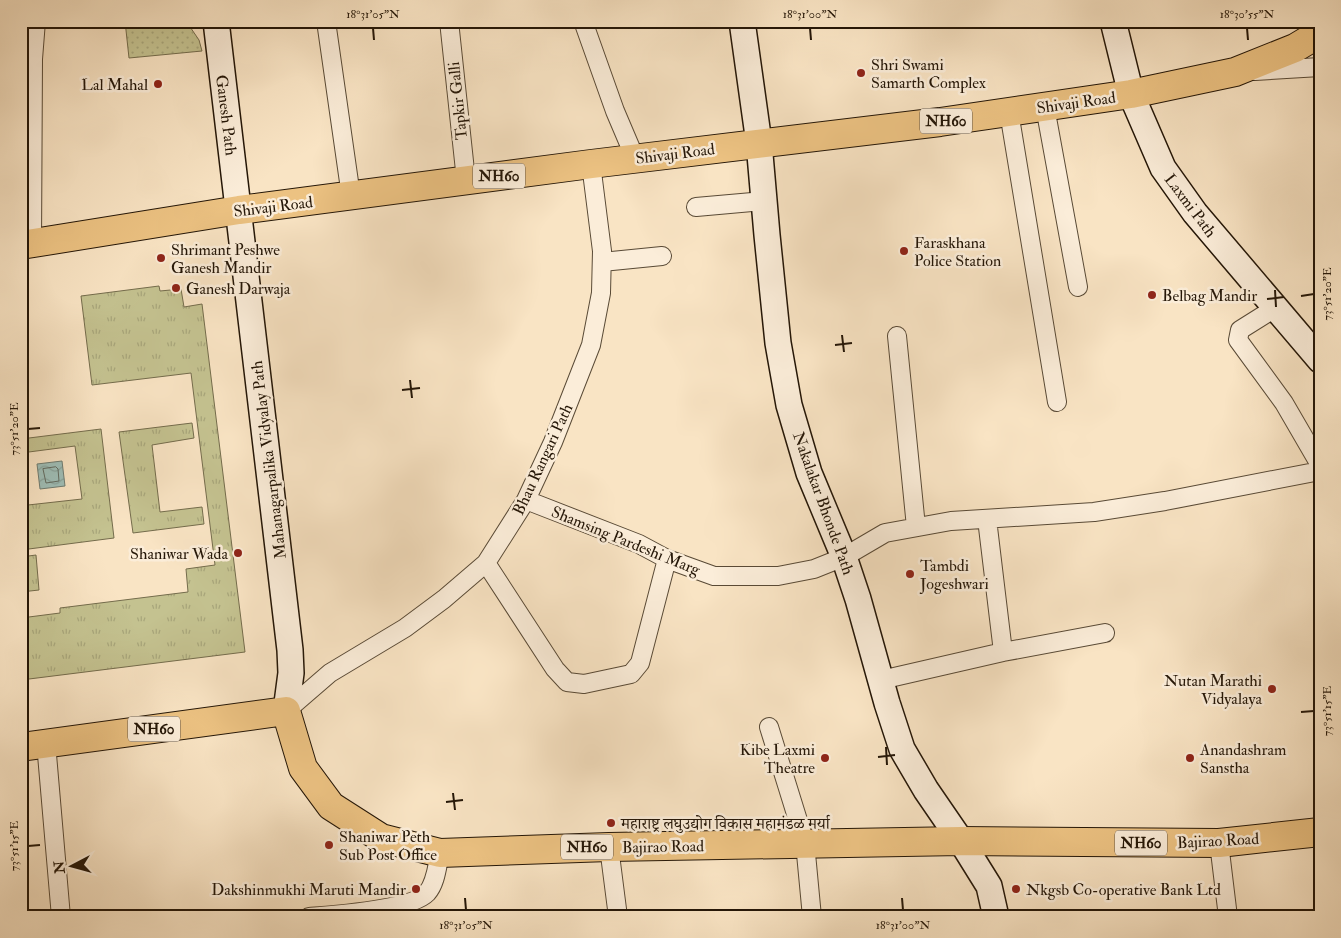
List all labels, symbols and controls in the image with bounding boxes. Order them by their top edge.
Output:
text: 18°31'05"N [346,7,400,22]
text: 18°31'00"N [783,7,837,22]
text: 18°30'55"N [1220,7,1275,22]
place label: Shri Swami Samarth Complex [871,55,986,94]
street label: Tapkir Galli [444,61,473,141]
marker: Shri Swami Samarth Complex [855,67,867,79]
street label: Ganesh Path [211,74,241,157]
place label: Lal Mahal [81,75,148,95]
marker: Lal Mahal [152,78,164,90]
street label: Shivaji Road [1035,88,1117,118]
road number: NH60 [920,108,972,134]
street label: Shivaji Road [634,139,716,169]
road number: NH60 [473,164,525,188]
street label: Laxmi Path [1160,170,1221,242]
street label: Shivaji Road [232,192,314,222]
place label: Faraskhana Police Station [914,233,1001,271]
place label: Shrimant Peshwe Ganesh Mandir [171,240,280,278]
marker: Faraskhana Police Station [898,245,910,257]
marker: Shrimant Peshwe Ganesh Mandir [155,252,167,264]
text: 73°51'20"E [1320,267,1335,321]
place label: Ganesh Darwaja [186,279,291,299]
marker: Ganesh Darwaja [170,282,182,294]
place label: Belbag Mandir [1162,286,1257,306]
marker: Belbag Mandir [1146,289,1158,301]
street label: Mahanagarpalika Vidyalay Path [247,359,292,560]
street label: Bhau Rangari Path [508,400,578,518]
text: 73°51'20"E [7,402,22,456]
street label: Nakalakar Bhonde Path [788,429,858,578]
street label: Shamsing Pardeshi Marg [548,502,704,580]
place label: Shaniwar Wada [130,544,228,564]
marker: Shaniwar Wada [232,547,244,559]
place label: Tambdi Jogeshwari [919,556,989,595]
marker: Tambdi Jogeshwari [904,568,916,580]
place label: Nutan Marathi Vidyalaya [1164,671,1262,709]
marker: Nutan Marathi Vidyalaya [1266,683,1278,695]
text: 73°51'15"E [1320,685,1335,736]
road number: NH60 [128,716,180,742]
place label: Kibe Laxmi Theatre [740,740,815,778]
place label: Anandashram Sanstha [1199,740,1287,778]
marker: Kibe Laxmi Theatre [819,752,831,764]
marker: Anandashram Sanstha [1184,752,1196,764]
place label: महाराष्ट्र लघुउद्योग विकास महामंडळ मर्या [620,814,831,834]
marker: महाराष्ट्र लघुउद्योग विकास महामंडळ मर्या [605,817,617,829]
text: 73°51'15"E [7,820,22,871]
place label: Shaniwar Peth Sub Post Office [339,827,437,865]
street label: Bajirao Road [1177,829,1260,853]
road number: NH60 [1115,830,1167,856]
road number: NH60 [561,834,613,860]
street label: Bajirao Road [622,836,704,858]
marker: Shaniwar Peth Sub Post Office [323,839,335,851]
north arrow [48,840,98,890]
text: N [50,860,69,875]
place label: Dakshinmukhi Maruti Mandir [211,880,406,900]
place label: Nkgsb Co-operative Bank Ltd [1026,880,1221,901]
marker: Dakshinmukhi Maruti Mandir [410,883,422,895]
marker: Nkgsb Co-operative Bank Ltd [1010,883,1022,895]
text: 18°31'05"N [439,918,493,933]
text: 18°31'00"N [876,918,930,933]

